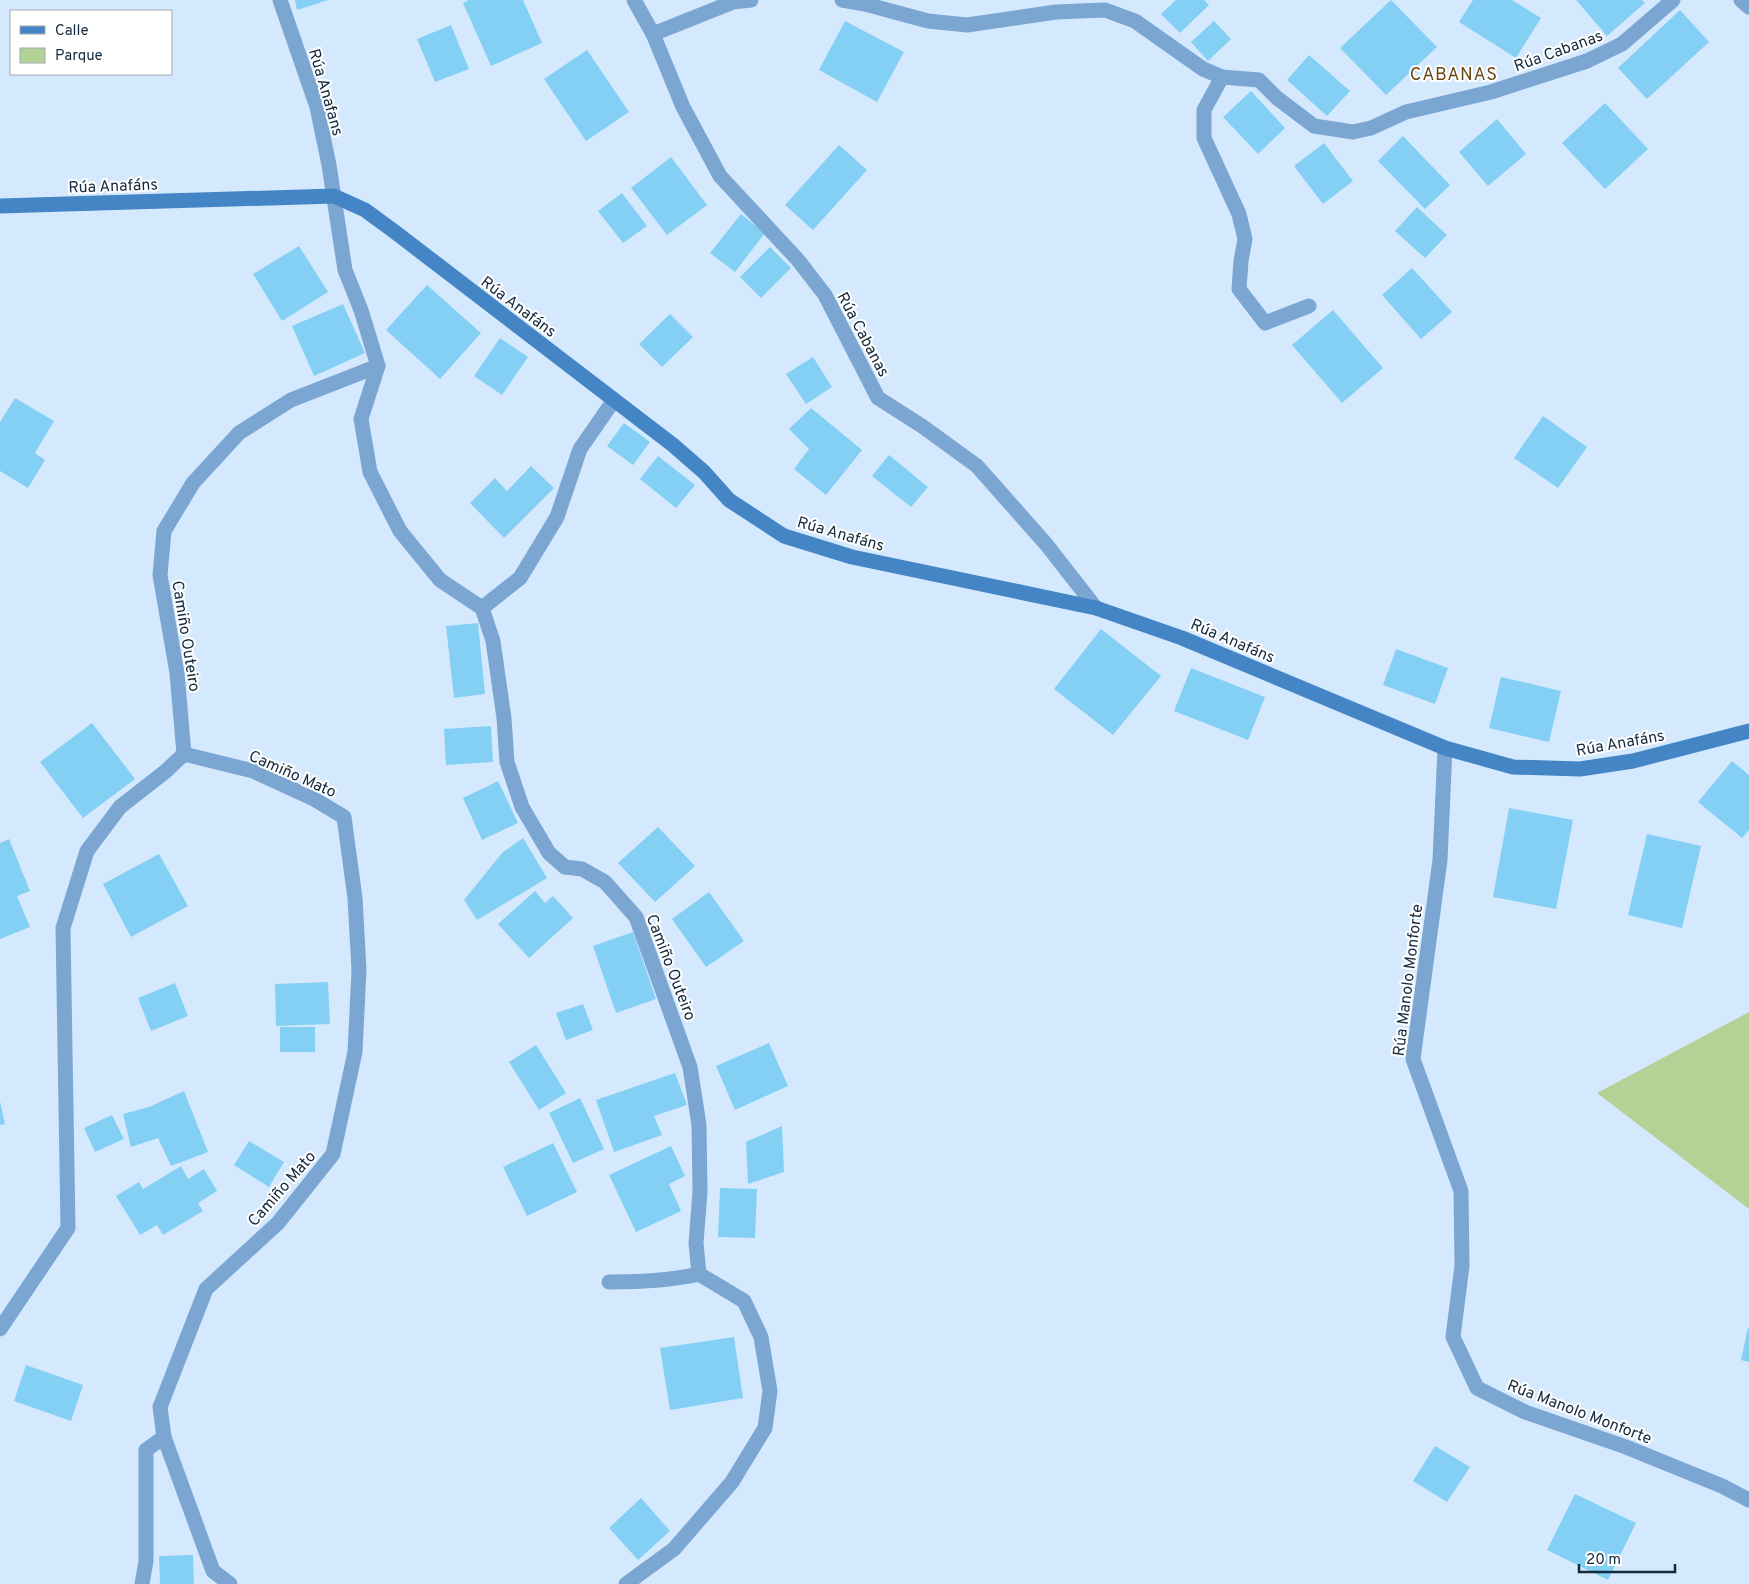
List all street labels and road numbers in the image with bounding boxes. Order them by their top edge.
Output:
street label: Rúa Cabanas [1511,27,1606,77]
street label: Rúa Anafans [303,47,347,138]
street label: Rúa Anafáns [68,175,158,199]
street label: Rúa Anafáns [476,273,560,343]
street label: Rúa Cabanas [832,289,893,381]
street label: Rúa Anafáns [795,513,886,557]
street label: Camiño Outeiro [166,579,204,693]
street label: Rúa Anafáns [1187,615,1277,669]
street label: Rúa Anafáns [1575,726,1666,762]
street label: Camiño Mato [245,747,339,803]
street label: Rúa Manolo Monforte [1390,903,1428,1057]
street label: Camiño Outeiro [641,912,700,1024]
street label: Camiño Mato [244,1147,321,1231]
street label: Rúa Manolo Monforte [1504,1376,1654,1450]

